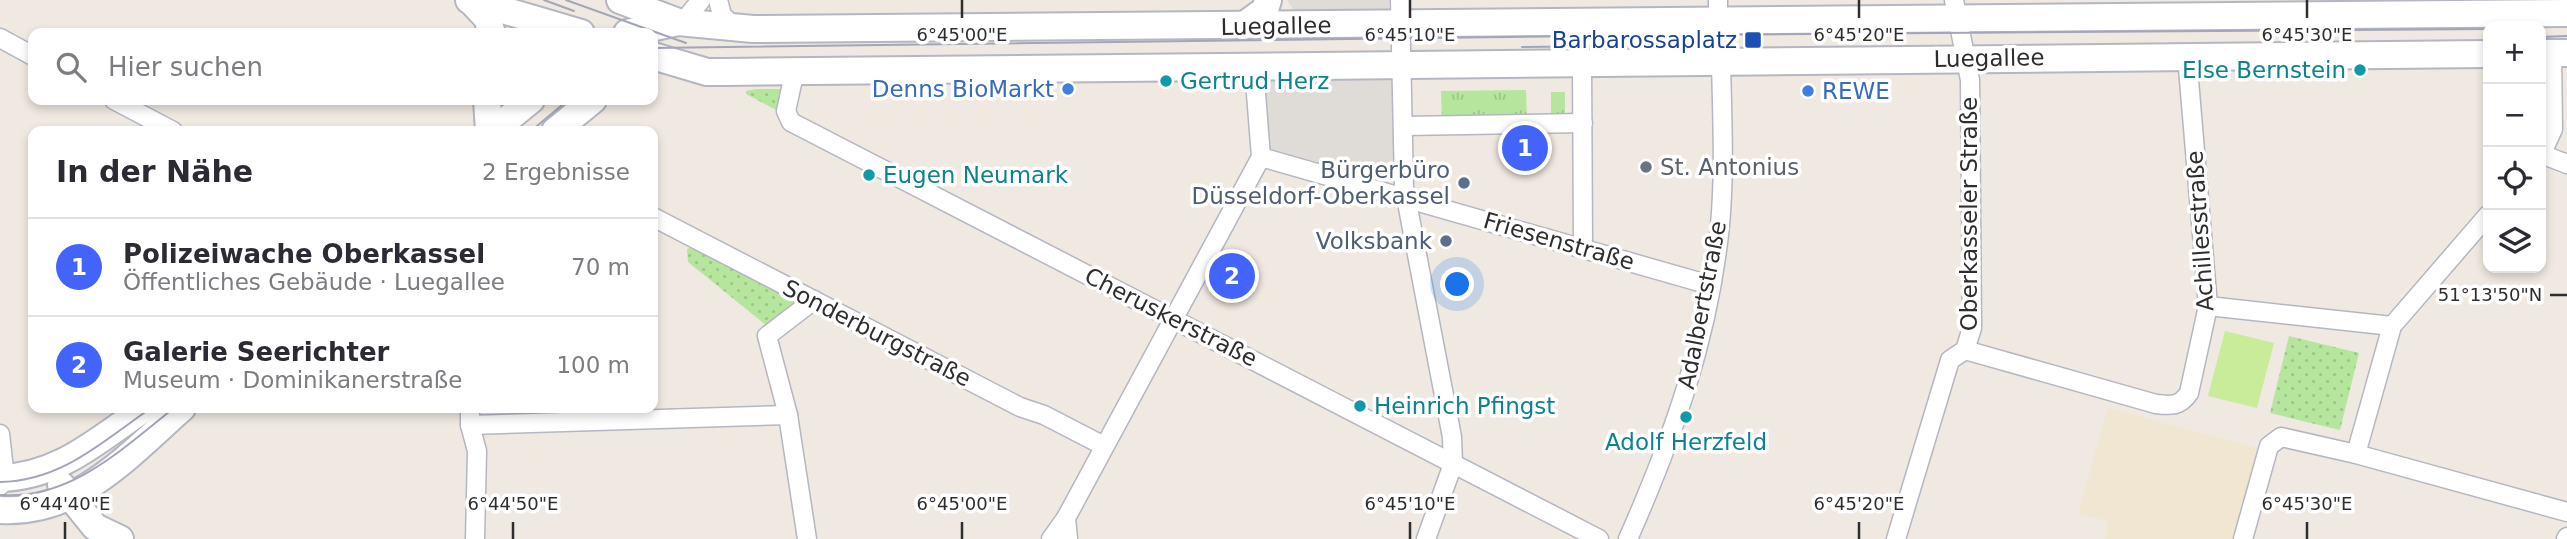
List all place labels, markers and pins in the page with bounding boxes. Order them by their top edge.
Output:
place label: Barbarossaplatz [1552,27,1737,53]
marker: Barbarossaplatz [1743,30,1763,50]
place label: Else Bernstein [2182,57,2346,83]
marker: Else Bernstein [2352,62,2368,78]
place label: Gertrud Herz [1180,68,1329,94]
marker: Gertrud Herz [1158,73,1174,89]
place label: Denns BioMarkt [872,76,1054,102]
place label: REWE [1822,78,1890,104]
marker: Denns BioMarkt [1060,81,1076,97]
marker: REWE [1800,83,1816,99]
pin: 1 [1502,122,1548,174]
place label: St. Antonius [1660,154,1799,180]
place label: Bürgerbüro Düsseldorf-Oberkassel [1191,157,1450,209]
marker: St. Antonius [1638,159,1654,175]
place label: Eugen Neumark [883,162,1069,188]
marker: Eugen Neumark [861,167,877,183]
marker: Bürgerbüro Düsseldorf-Oberkassel [1456,175,1472,191]
place label: Volksbank [1316,228,1433,254]
marker: Volksbank [1438,233,1454,249]
pin: 2 [1209,250,1255,302]
place label: Heinrich Pfingst [1374,393,1555,419]
marker: Heinrich Pfingst [1352,398,1368,414]
marker: Adolf Herzfeld [1678,409,1694,425]
place label: Adolf Herzfeld [1605,429,1767,455]

